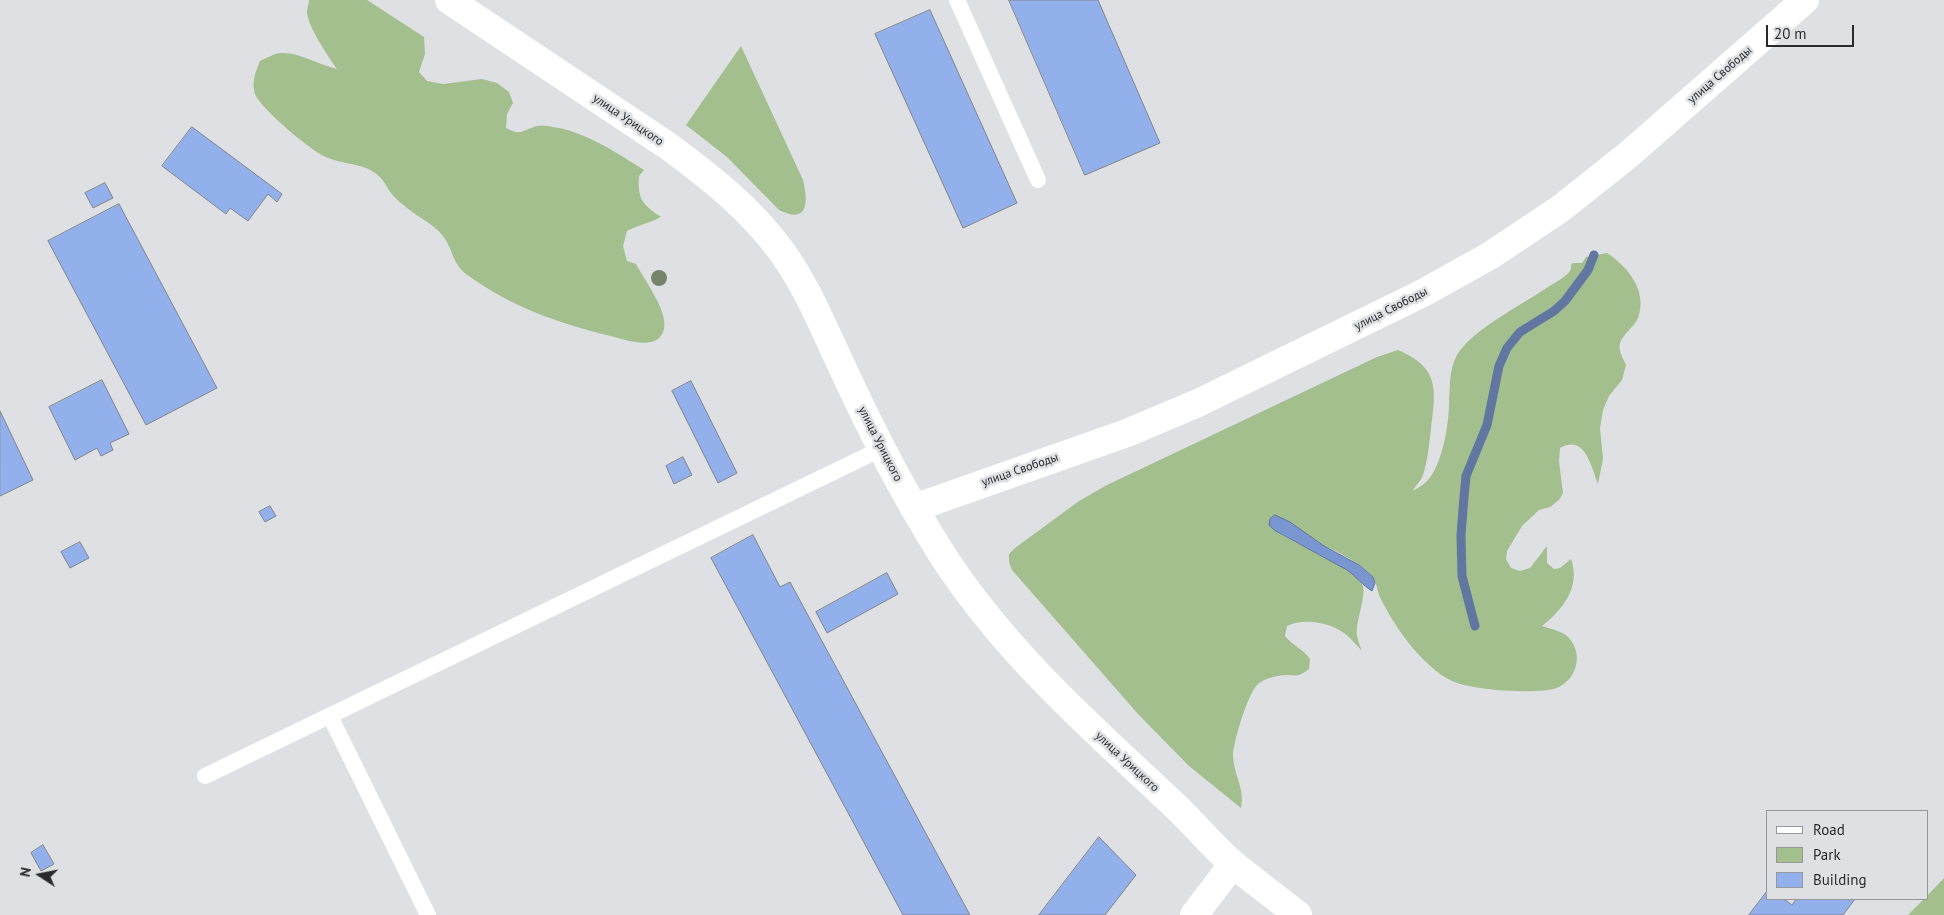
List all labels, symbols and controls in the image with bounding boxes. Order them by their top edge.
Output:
scale bar [1769,15,1856,47]
text: 20 m [1774,24,1807,43]
street label: улица Свободы [1685,43,1755,107]
street label: улица Урицкого [590,91,666,149]
street label: улица Свободы [1352,284,1430,334]
street label: улица Урицкого [855,404,905,484]
street label: улица Свободы [980,450,1060,490]
street label: улица Урицкого [1092,729,1162,795]
legend [1766,810,1929,900]
text: Road [1813,820,1845,839]
text: Park [1813,845,1841,864]
north arrow [15,850,65,900]
text: N [16,866,35,878]
text: Building [1813,870,1867,889]

